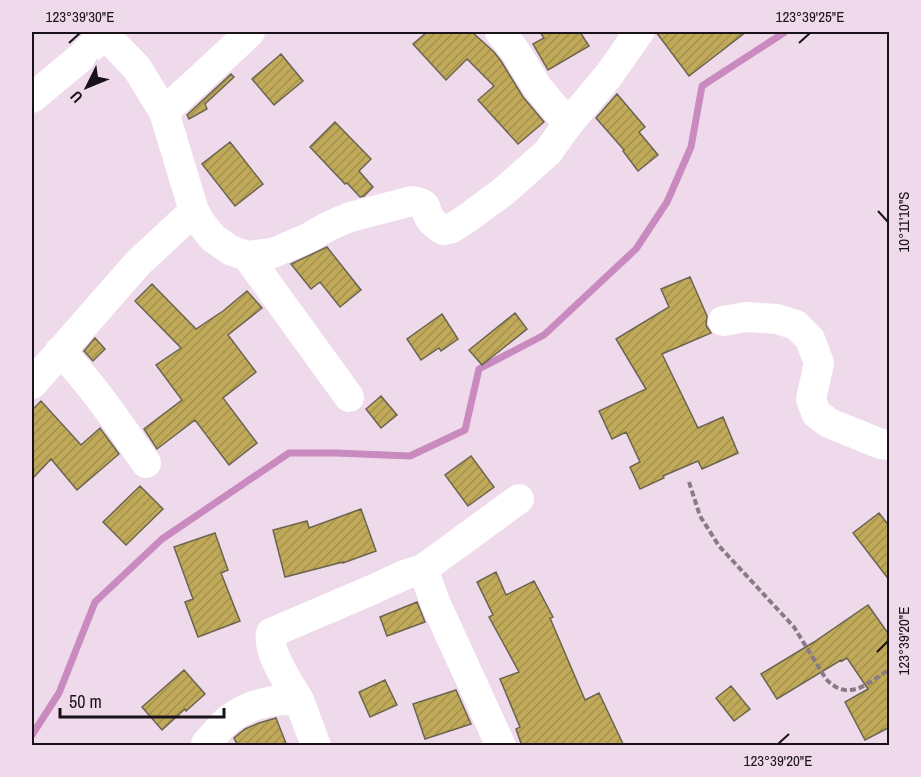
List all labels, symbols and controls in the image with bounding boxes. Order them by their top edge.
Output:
text: 123°39'30"E [46,6,114,27]
text: 123°39'25"E [776,6,844,27]
north arrow [57,57,117,117]
text: U [65,86,87,108]
text: 10°11'10"S [893,191,914,253]
text: 123°39'20"E [893,607,914,675]
scale bar [60,681,224,719]
text: 50 m [69,689,102,714]
text: 123°39'20"E [744,750,812,771]

